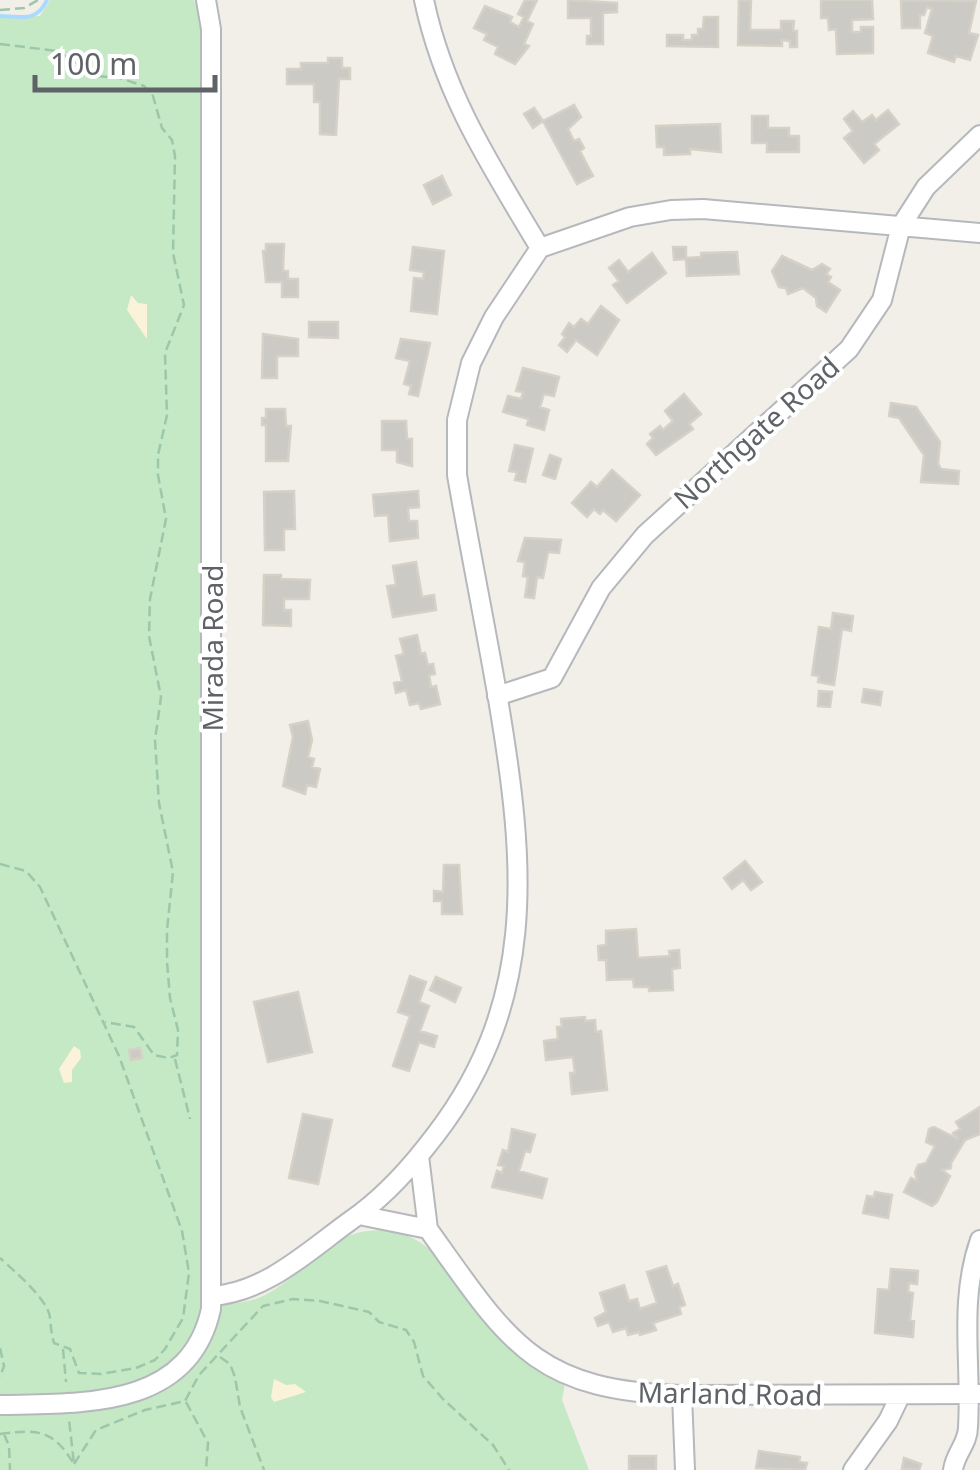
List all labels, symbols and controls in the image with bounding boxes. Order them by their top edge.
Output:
scale bar [35,30,215,92]
text: 100 m [50,43,137,84]
street label: Northgate Road [665,347,847,517]
street label: Mirada Road [193,565,231,731]
street label: Marland Road [637,1372,823,1414]

